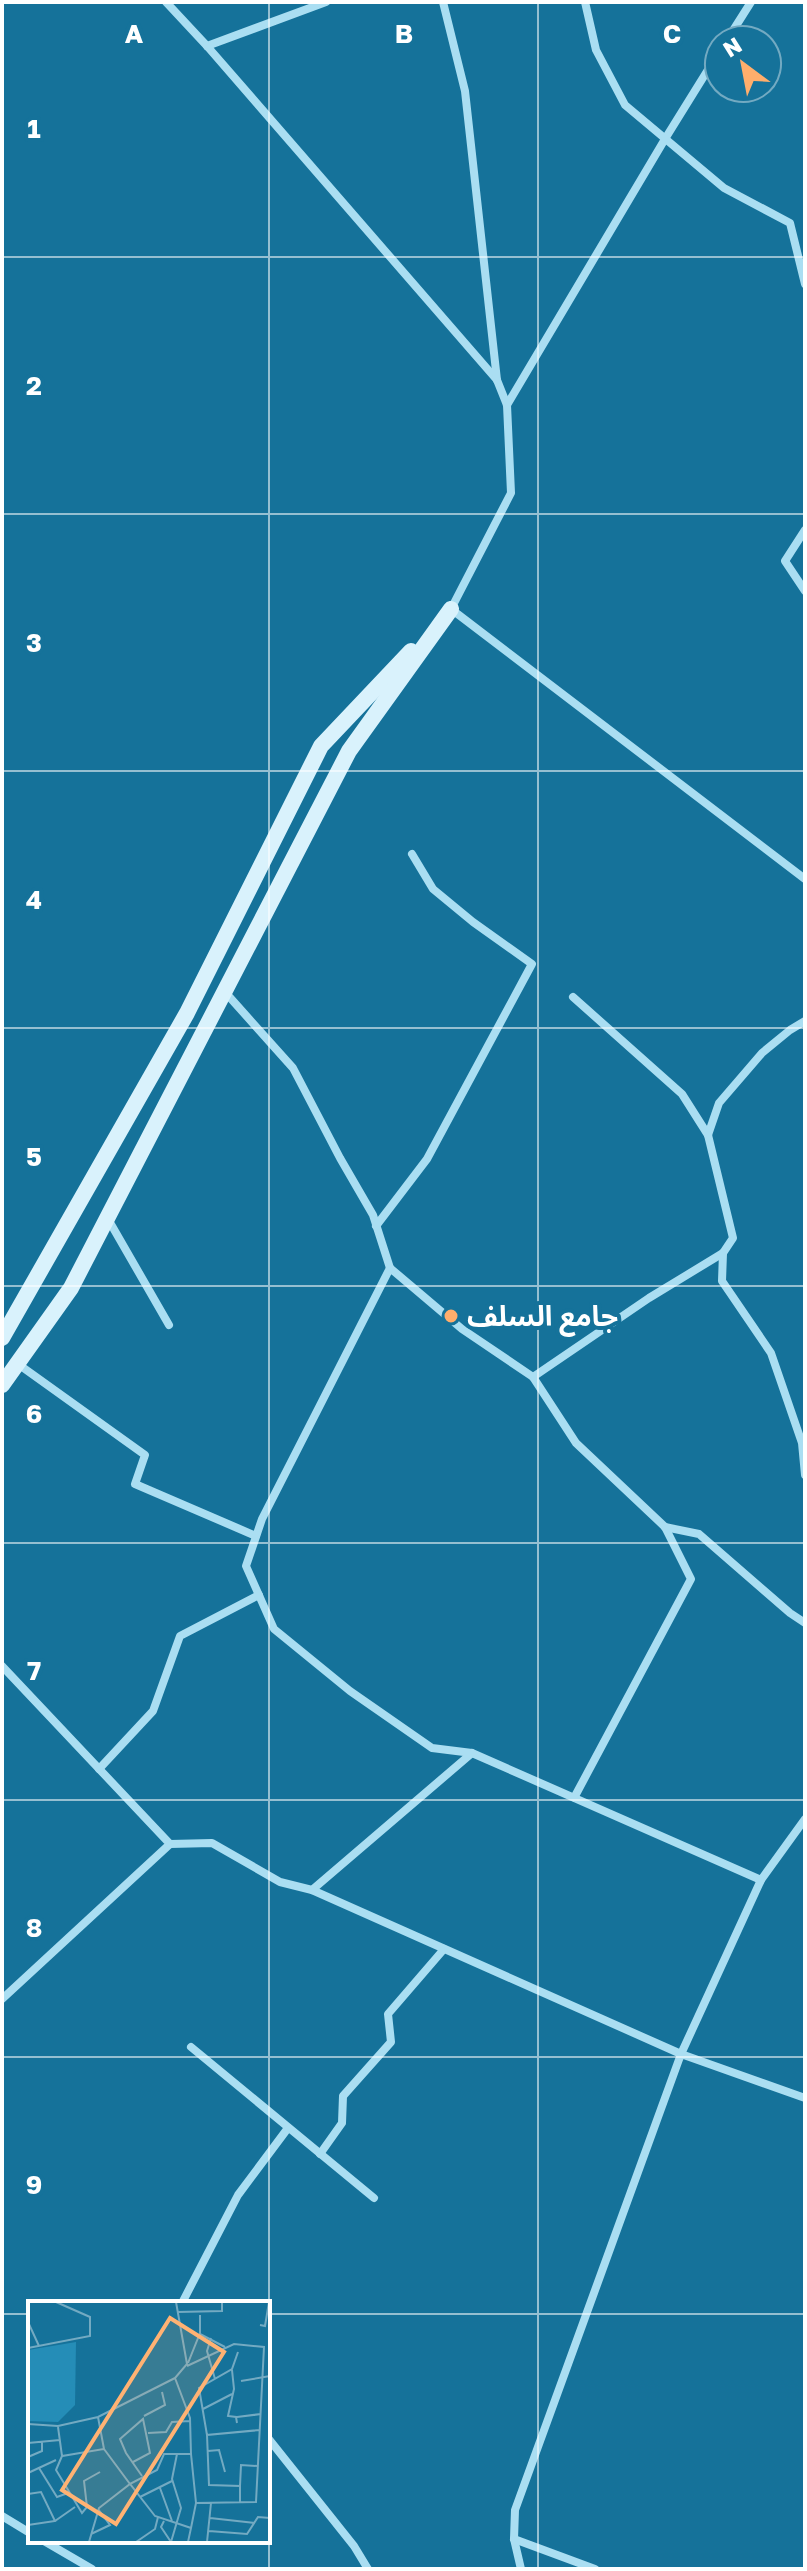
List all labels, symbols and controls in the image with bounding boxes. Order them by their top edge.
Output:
text: A [125,18,144,49]
text: B [395,18,413,49]
text: C [663,18,681,49]
north arrow [703,24,783,104]
text: N [718,31,746,62]
text: 1 [27,113,41,144]
text: 2 [26,370,42,401]
text: 3 [26,627,42,658]
text: 4 [26,884,42,915]
text: 5 [26,1141,42,1172]
place label: جامع السلف [467,1299,618,1337]
marker: جامع السلف [442,1307,460,1325]
text: 6 [26,1398,42,1429]
text: 7 [27,1655,41,1686]
text: 8 [26,1912,42,1943]
text: 9 [26,2169,42,2200]
inset map [28,2301,270,2543]

